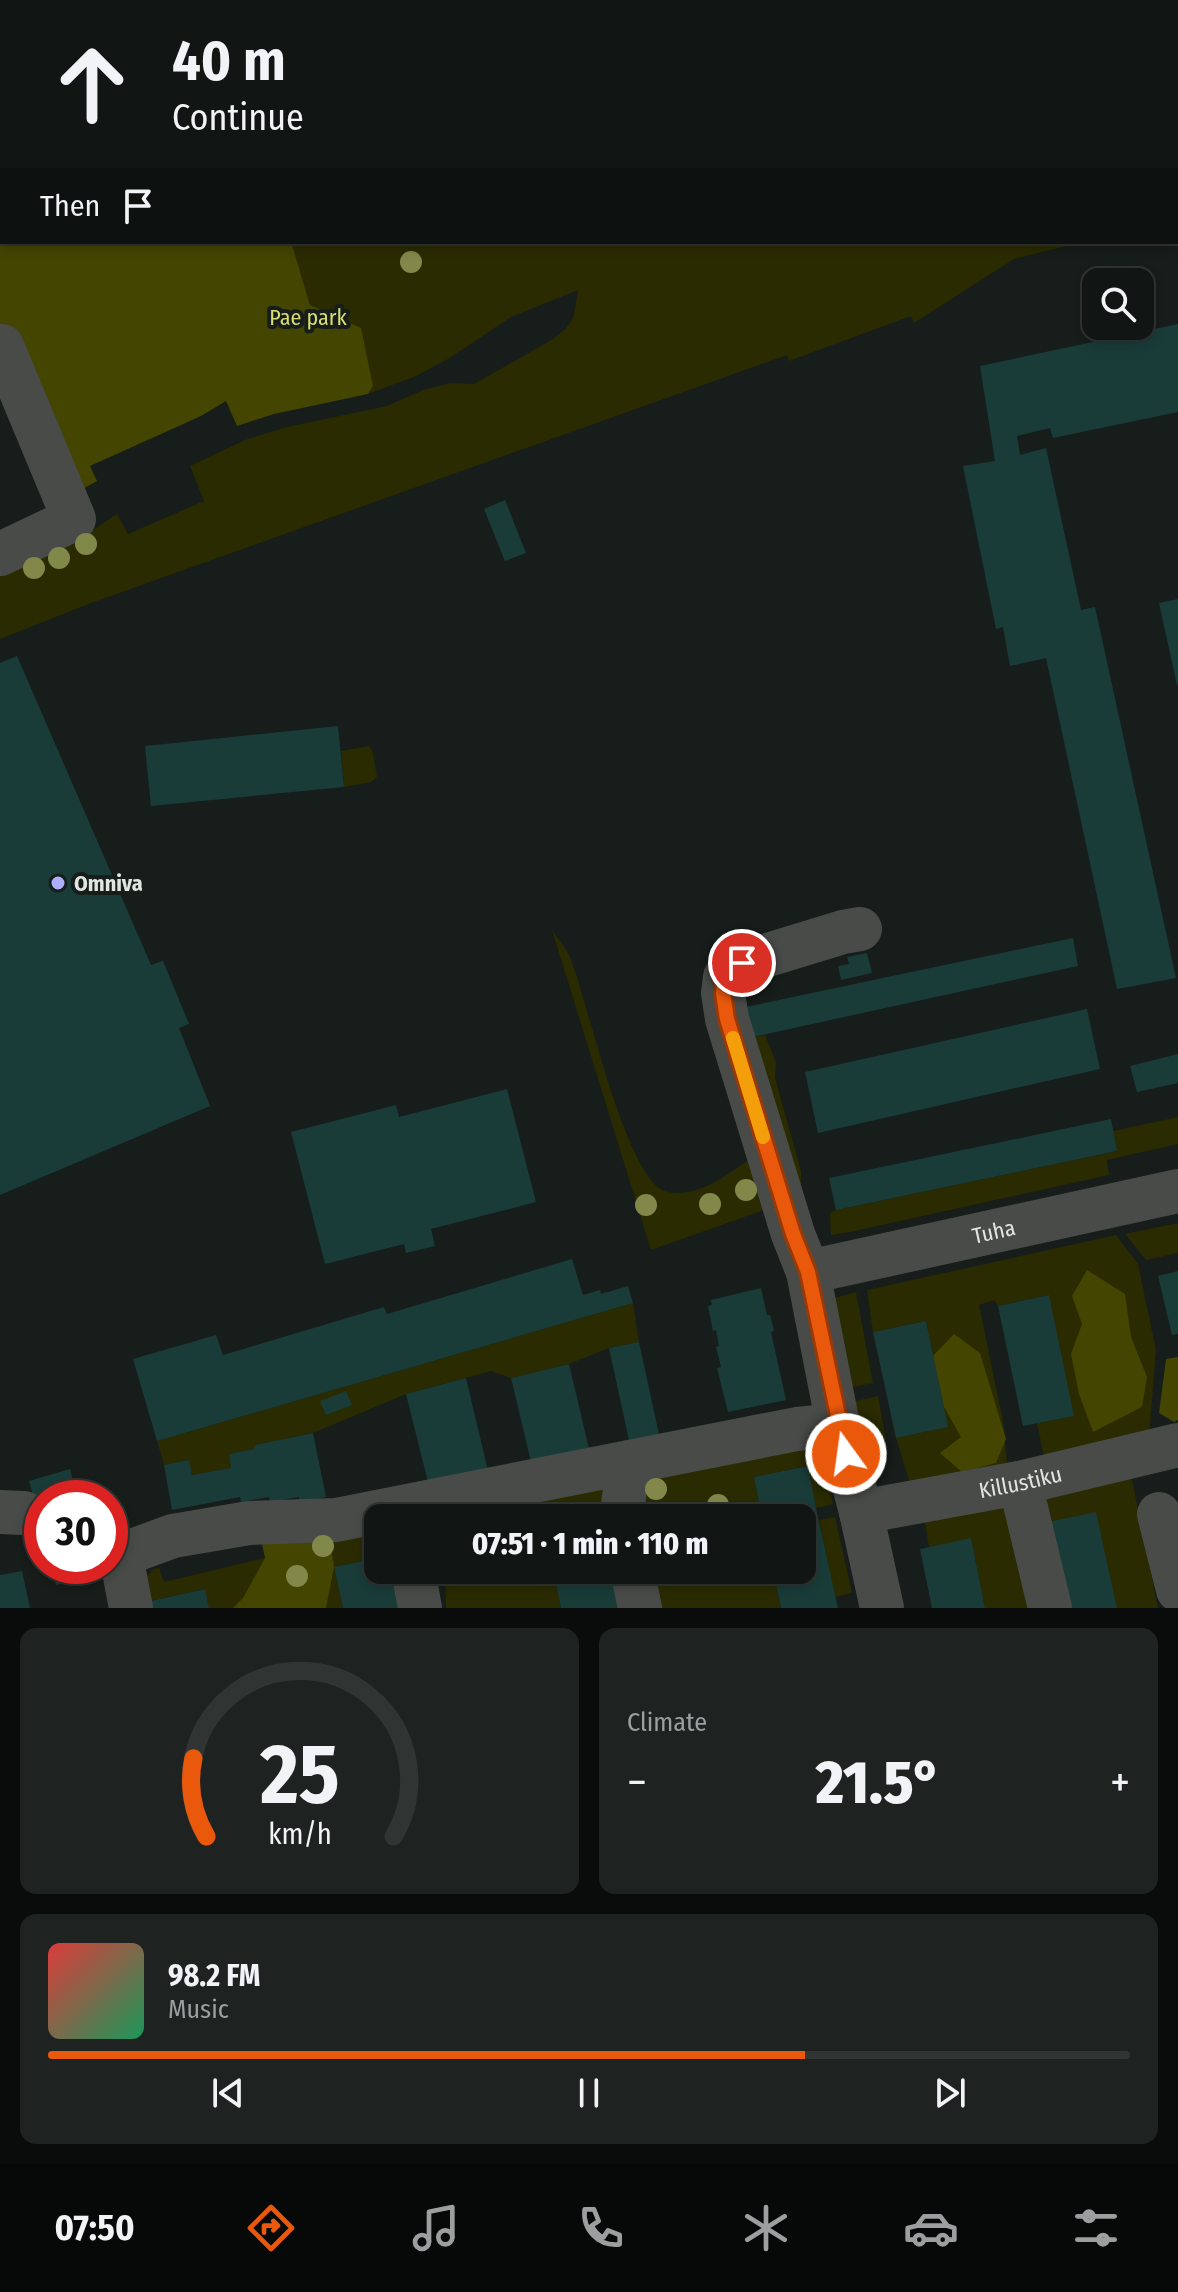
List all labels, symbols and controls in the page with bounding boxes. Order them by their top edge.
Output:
text: 40 m [172,28,286,95]
icon: ahead [40,32,144,136]
text: Continue [172,96,304,140]
icon: arrive [116,184,160,228]
text: Then [40,188,100,224]
map controls [1082,268,1154,340]
button: search [1082,268,1154,340]
park label: Pae park [269,304,347,331]
place label: Omniva [74,870,143,897]
marker: Omniva [49,874,67,892]
pin [708,929,776,997]
icon: arrive [720,941,764,985]
street label: Tuha [970,1214,1018,1249]
position arrow [804,1412,888,1496]
street label: Killustiku [977,1460,1064,1504]
speed limit sign: 30 [24,1480,128,1584]
text: 07:51 · 1 min · 110 m [472,1526,708,1562]
text: Climate [627,1707,707,1738]
text: 25 [259,1725,339,1825]
text: 21.5° [816,1747,941,1819]
text: − [627,1756,647,1809]
text: + [1110,1756,1130,1809]
text: km/h [268,1817,331,1852]
text: 98.2 FM [168,1958,260,1994]
text: Music [168,1994,229,2025]
icon: previous [206,2071,250,2115]
icon: pause [567,2071,611,2115]
icon: next [928,2071,972,2115]
icon: directions [243,2200,299,2256]
icon: music [408,2200,464,2256]
icon: phone [573,2200,629,2256]
icon: climate [738,2200,794,2256]
icon: car [903,2200,959,2256]
icon: filters [1068,2200,1124,2256]
text: 07:50 [54,2206,135,2250]

